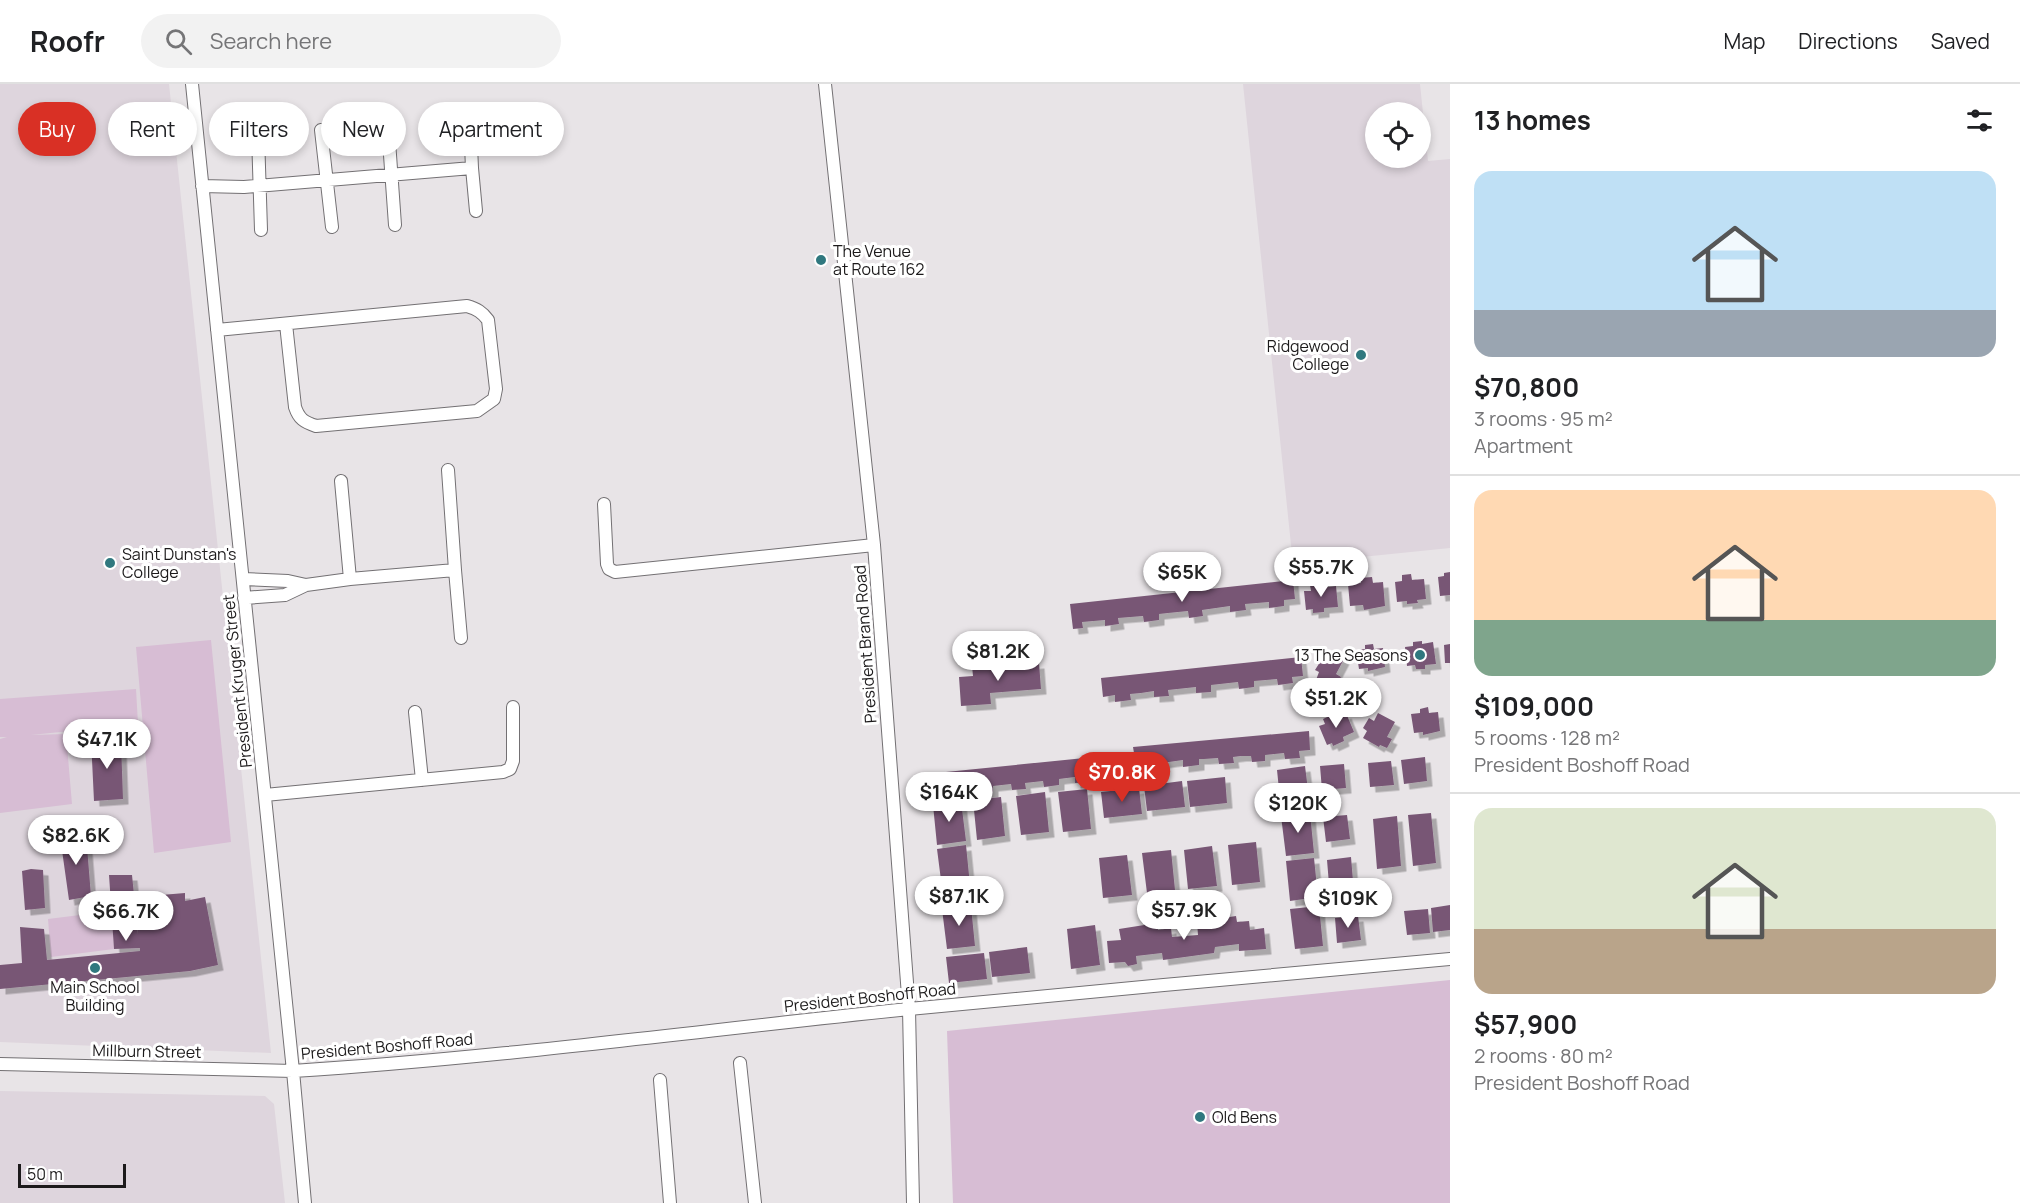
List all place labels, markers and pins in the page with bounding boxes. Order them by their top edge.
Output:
place label: The Venue at Route 162 [833,240,924,280]
marker: The Venue at Route 162 [814,253,828,267]
place label: Ridgewood College [1267,335,1349,375]
marker: Ridgewood College [1354,348,1368,362]
place label: Saint Dunstan's College [122,543,236,583]
pin: $55.7K [1272,547,1370,598]
pin: $65K [1146,552,1218,603]
marker: Saint Dunstan's College [103,556,117,570]
pin: $81.2K [949,631,1047,682]
place label: 13 The Seasons [1294,644,1408,666]
marker: 13 The Seasons [1413,648,1427,662]
pin: $51.2K [1287,678,1385,729]
pin: $47.1K [58,719,156,770]
pin: $70.8K [1073,752,1171,803]
pin: $164K [907,772,991,823]
pin: $120K [1256,783,1340,834]
pin: $82.6K [27,815,125,866]
pin: $87.1K [910,876,1008,927]
pin: $109K [1306,878,1390,929]
pin: $57.9K [1135,890,1233,941]
pin: $66.7K [77,891,175,942]
marker: Main School Building [88,961,102,975]
place label: Main School Building [50,976,140,1016]
place label: Old Bens [1212,1106,1277,1128]
marker: Old Bens [1193,1110,1207,1124]

